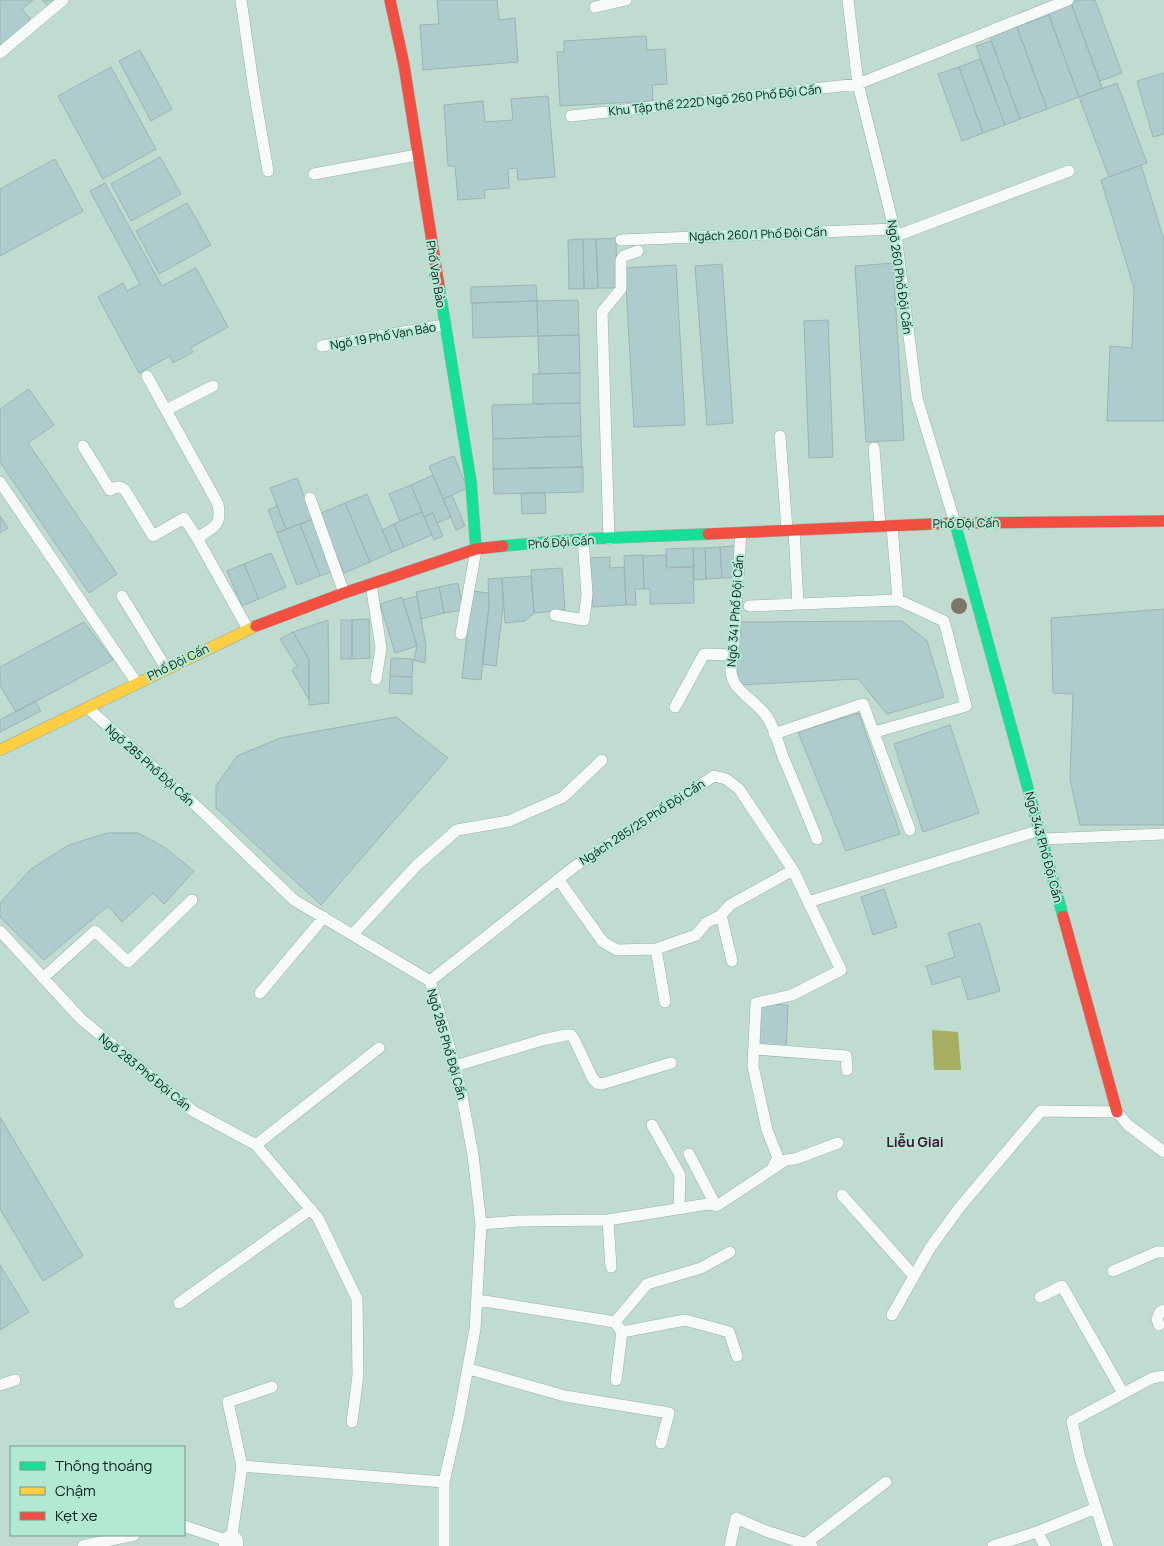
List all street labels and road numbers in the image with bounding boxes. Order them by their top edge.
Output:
street label: Khu Tập thể 222D Ngõ 260 Phố Đội Cấn [608,80,822,120]
street label: Ngõ 260 Phố Đội Cấn [884,219,916,335]
street label: Ngách 260/1 Phố Đội Cấn [689,223,827,245]
street label: Phố Vạn Bảo [422,239,450,309]
street label: Ngõ 19 Phố Vạn Bảo [329,318,437,354]
street label: Phố Đội Cấn [933,514,999,532]
street label: Phố Đội Cấn [527,531,595,553]
street label: Ngõ 341 Phố Đội Cấn [723,554,747,668]
street label: Phố Đội Cấn [144,640,212,684]
street label: Ngõ 285 Phố Đội Cấn [102,720,198,810]
street label: Ngách 285/25 Phố Đội Cấn [576,775,708,869]
street label: Ngõ 343 Phố Đội Cấn [1021,790,1067,904]
street label: Ngõ 285 Phố Đội Cấn [423,987,471,1101]
street label: Ngõ 283 Phố Đội Cấn [95,1029,195,1115]

